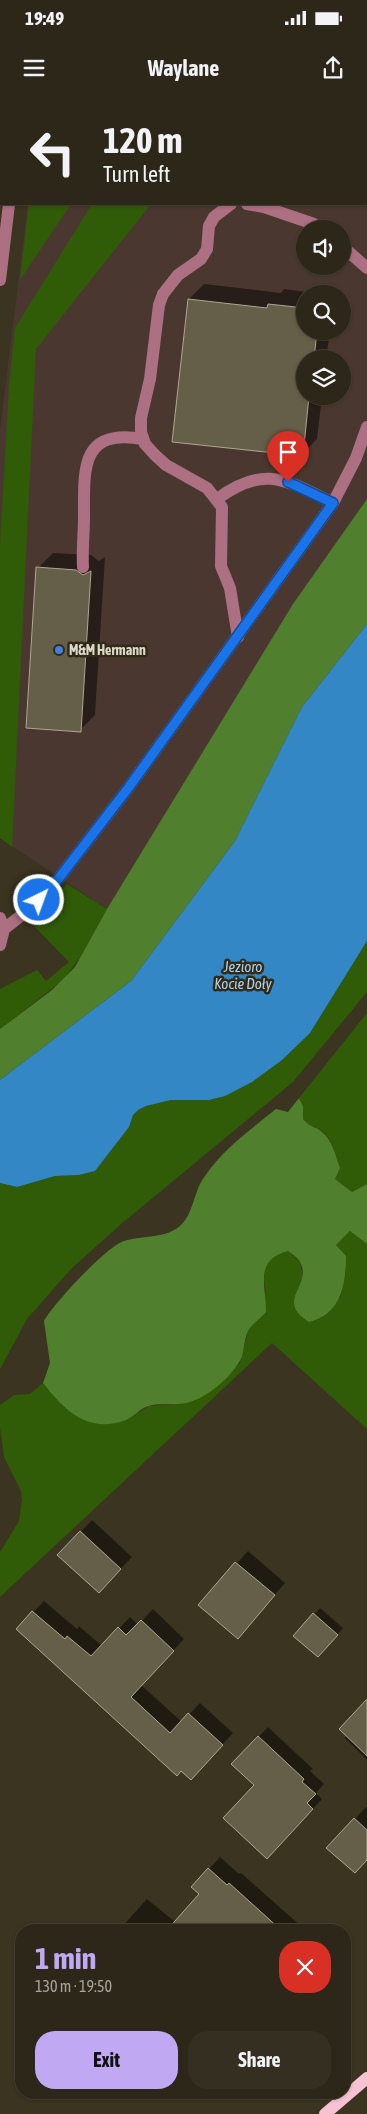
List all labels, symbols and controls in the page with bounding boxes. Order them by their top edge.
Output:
text: 19:49 [25,7,64,29]
icon: menu [20,54,48,82]
icon: share [319,54,347,82]
text: Waylane [148,55,219,81]
icon: left [20,120,85,185]
text: 120 m [103,120,182,160]
text: Turn left [103,161,170,187]
map controls [296,220,351,405]
button: sound [296,220,351,275]
button: search [296,285,351,340]
button: layers [296,350,351,405]
pin [267,431,309,482]
icon: arrive [274,438,302,466]
place label: M&M Hermann [69,642,146,658]
marker: M&M Hermann [53,644,65,656]
position arrow [12.0,873,64.0,925]
water label: Jezioro Kocie Doły [214,958,273,992]
text: 1 min [35,1941,96,1975]
button: close [279,1941,331,1993]
text: 130 m · 19:50 [35,1977,112,1995]
button: Exit [35,2031,178,2089]
button: Share [188,2031,331,2089]

